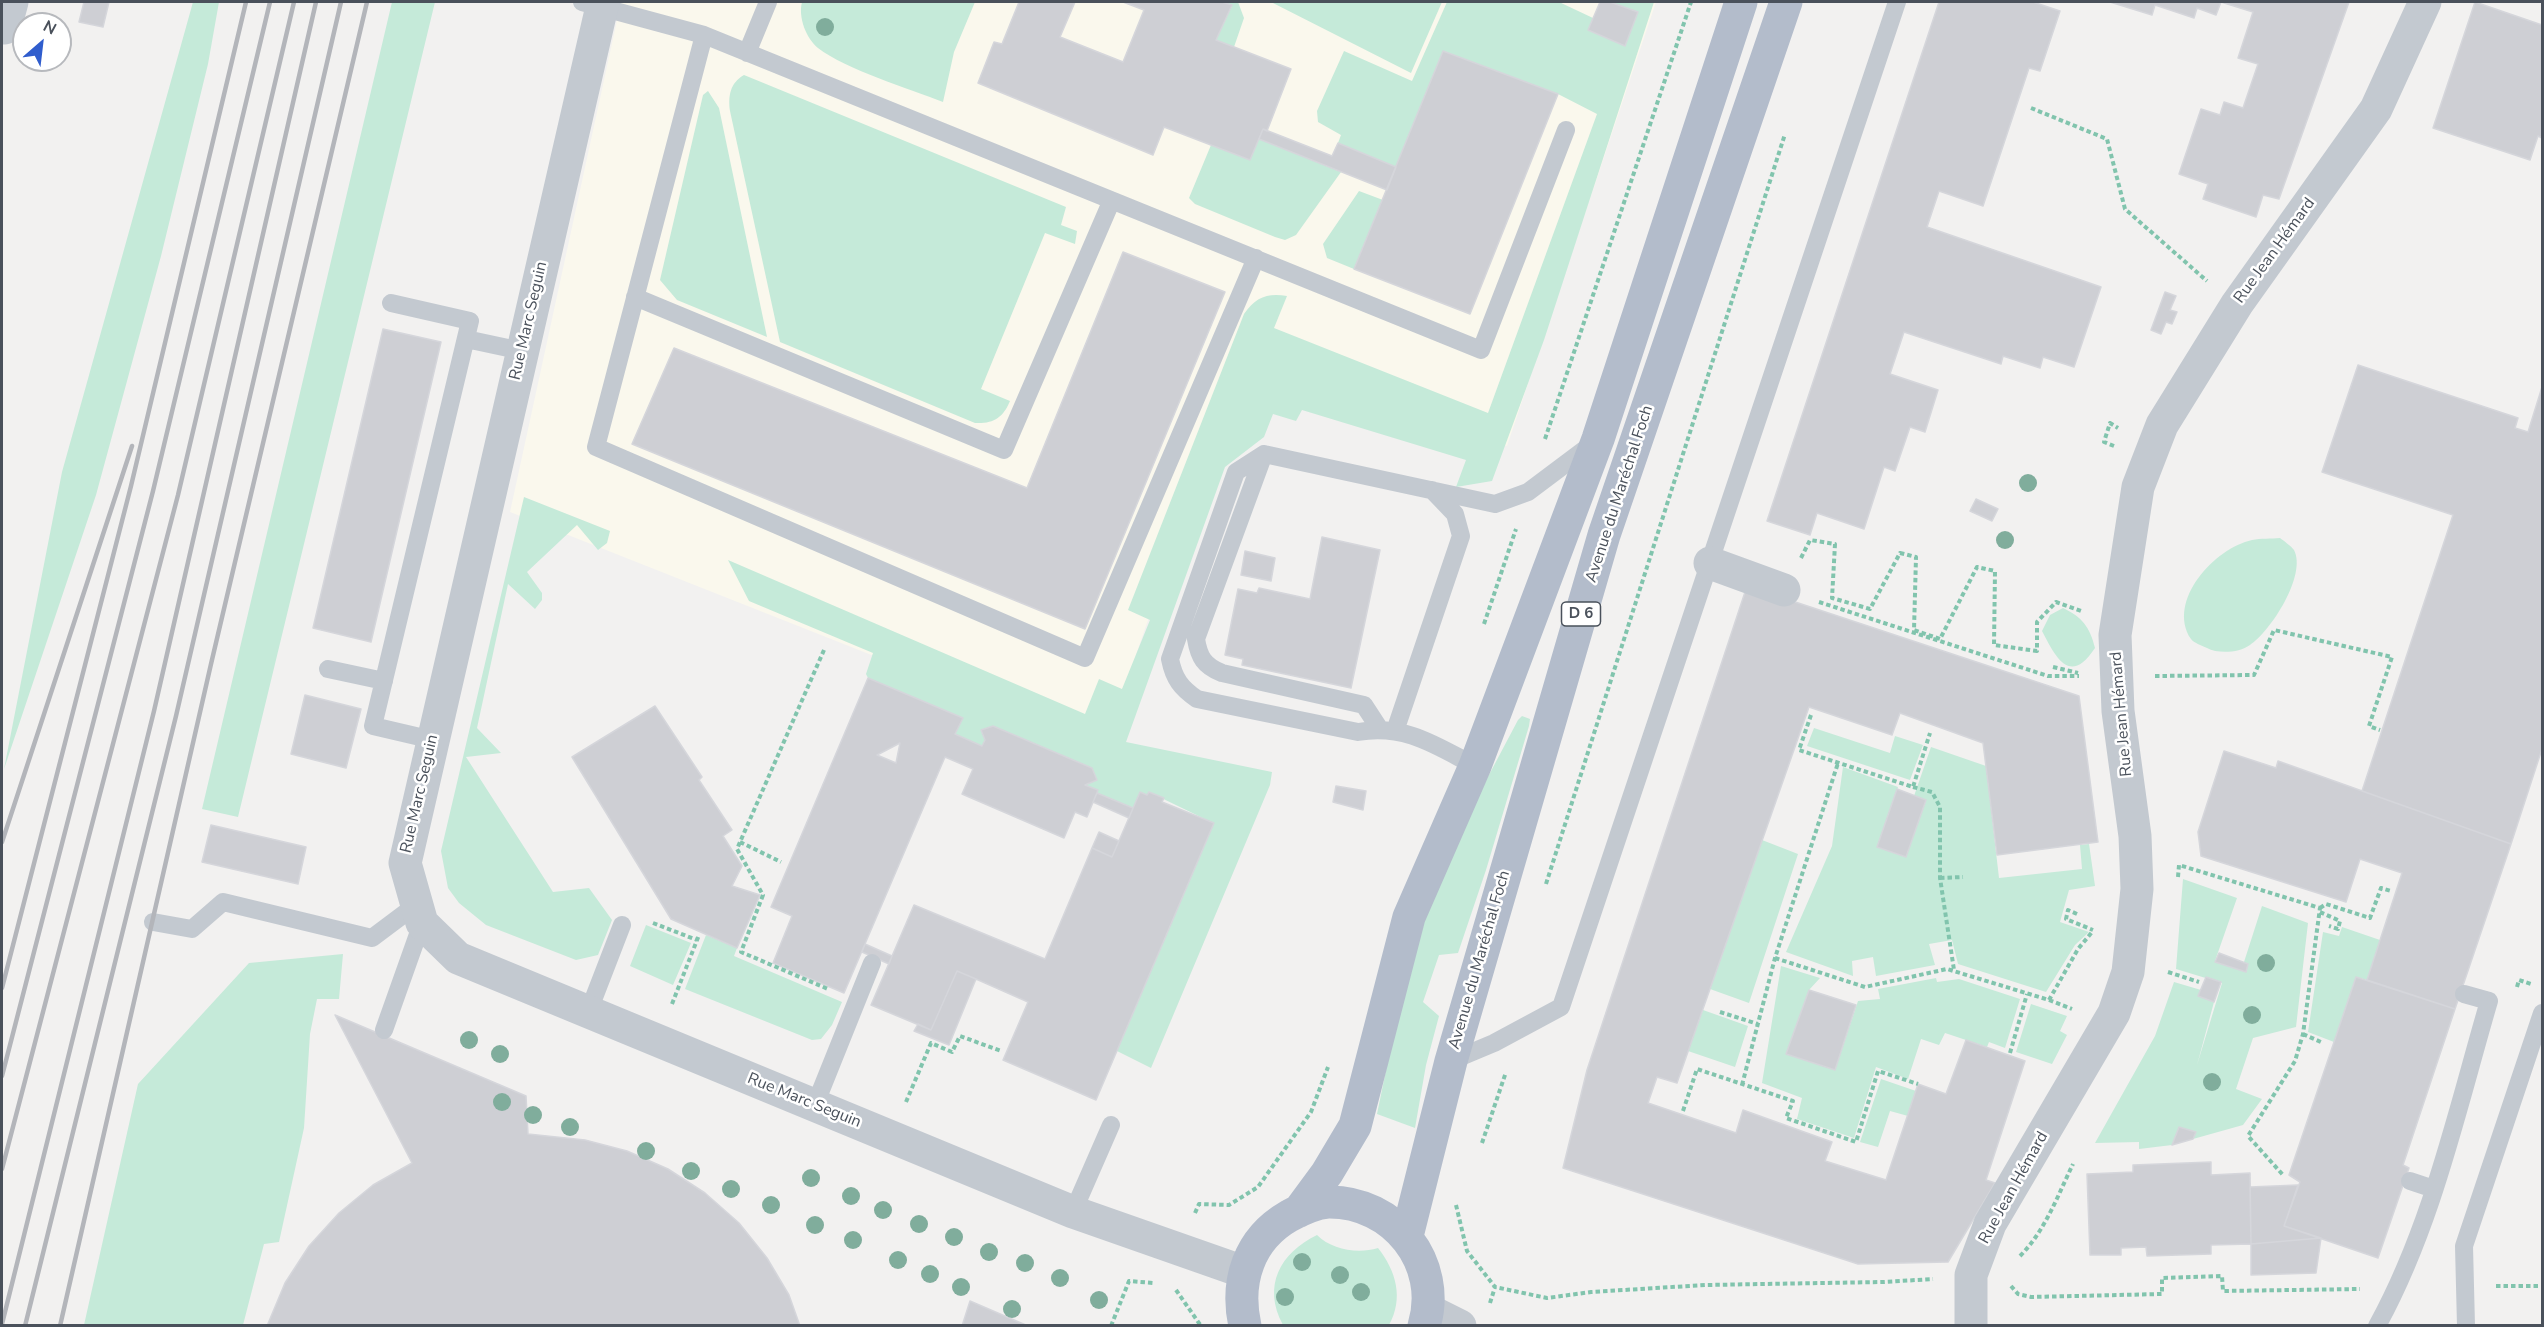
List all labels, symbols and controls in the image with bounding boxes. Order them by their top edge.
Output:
north arrow [12,12,72,72]
text: N [39,15,60,40]
street label: Rue Jean Hémard [2230,195,2320,307]
street label: Rue Marc Seguin [506,260,552,382]
street label: Avenue du Maréchal Foch [1582,403,1658,585]
road number: D 6 [1562,602,1600,626]
street label: Rue Jean Hémard [2107,651,2137,777]
street label: Rue Marc Seguin [397,733,443,855]
street label: Avenue du Maréchal Foch [1445,868,1515,1052]
street label: Rue Marc Seguin [744,1069,864,1133]
street label: Rue Jean Hémard [1975,1128,2053,1248]

